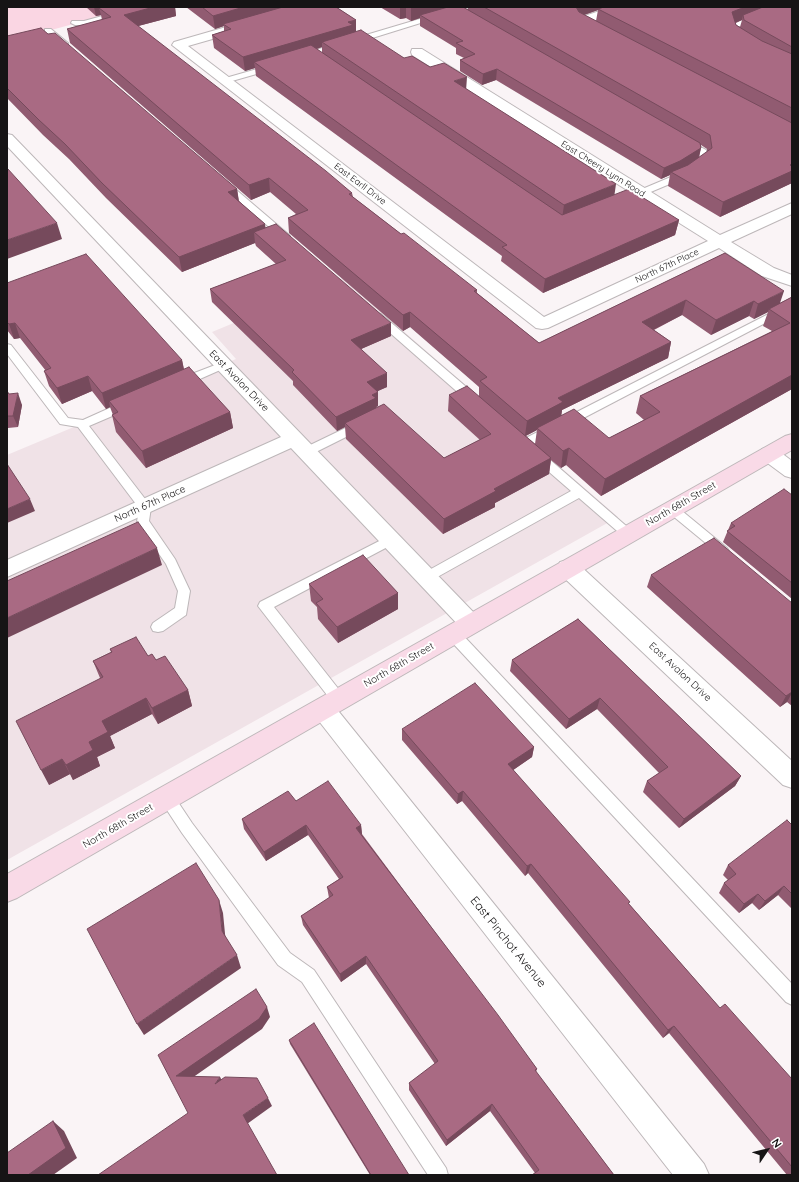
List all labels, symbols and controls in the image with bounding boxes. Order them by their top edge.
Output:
street label: East Cheery Lynn Road [559,139,647,199]
street label: East Earll Drive [332,161,388,207]
street label: North 67th Place [634,247,700,285]
street label: East Avalon Drive [207,348,271,414]
street label: North 68th Street [644,479,718,529]
street label: North 67th Place [113,483,187,525]
street label: North 68th Street [362,640,436,690]
street label: East Avalon Drive [646,640,714,704]
street label: North 68th Street [81,801,155,851]
street label: East Pinchot Avenue [467,894,549,990]
north arrow [747,1130,787,1170]
text: N [769,1136,785,1150]

